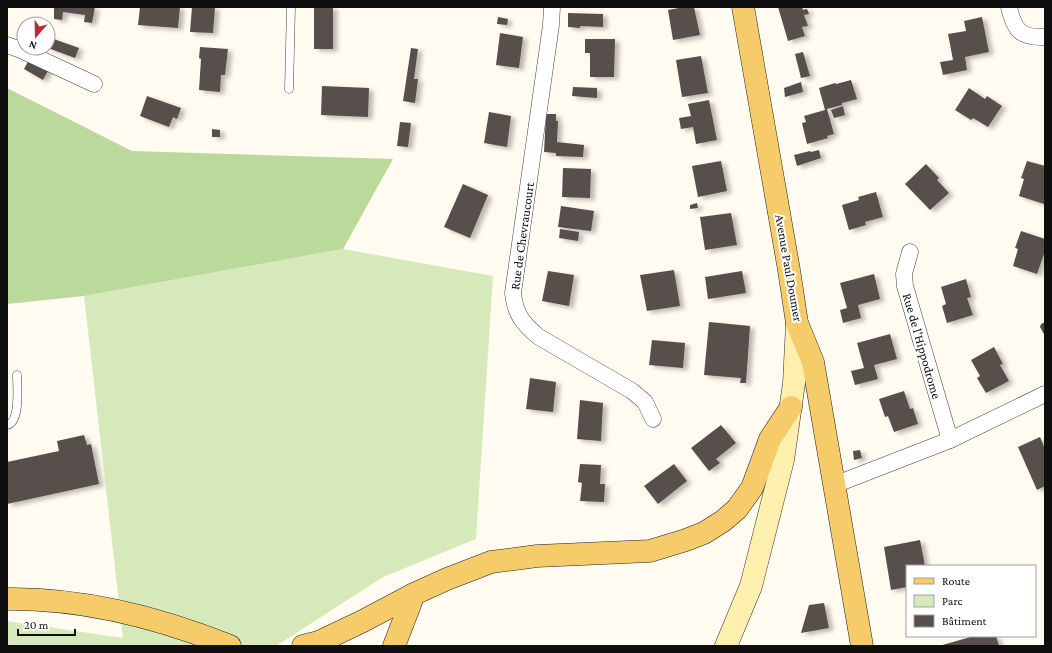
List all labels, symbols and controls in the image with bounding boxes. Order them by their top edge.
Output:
north arrow [16,16,56,56]
text: N [27,38,38,52]
street label: Rue de Chevraucourt [507,181,537,291]
street label: Avenue Paul Doumer [772,213,806,323]
street label: Rue de l'Hippodrome [900,291,944,401]
legend [906,565,1036,637]
text: Route [942,574,970,588]
text: Parc [942,594,962,608]
scale bar [18,611,75,637]
text: Bâtiment [942,614,988,628]
text: 20 m [24,618,49,632]

